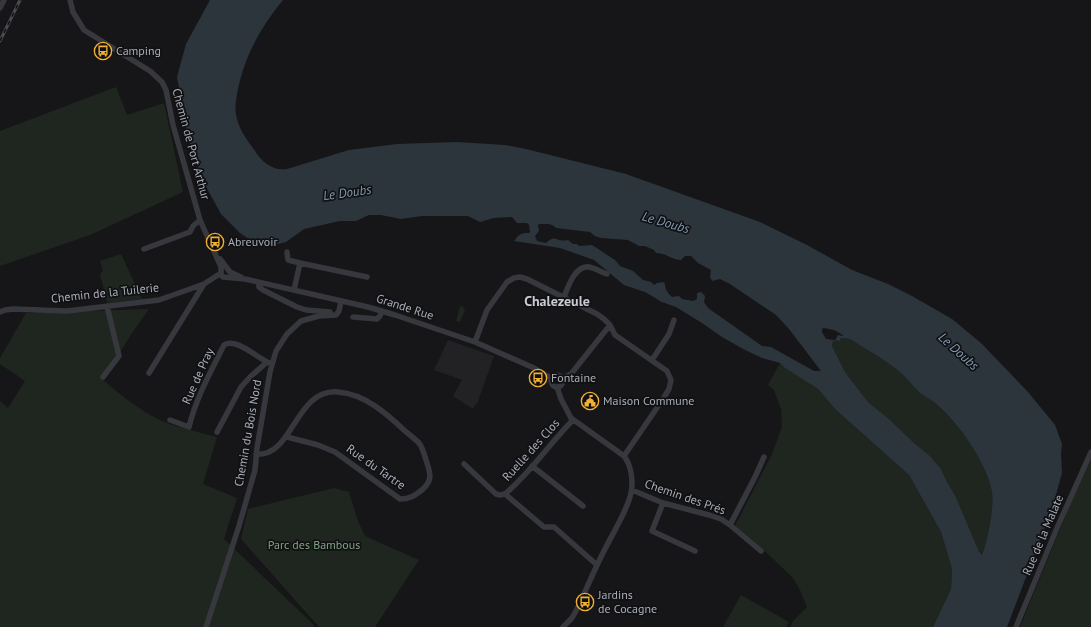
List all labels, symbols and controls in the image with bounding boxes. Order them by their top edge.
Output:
bus stop icon: Camping [93,41,113,61]
place label: Camping [116,43,161,58]
street label: Chemin de Port Arthur [169,87,214,201]
water label: Le Doubs [322,181,373,204]
water label: Le Doubs [640,208,692,238]
bus stop icon: Abreuvoir [205,232,225,252]
place label: Abreuvoir [228,234,278,249]
street label: Chemin de la Tuilerie [50,279,160,306]
street label: Grande Rue [375,290,436,323]
district label: Chalezeule [524,292,590,310]
water label: Le Doubs [935,329,983,374]
street label: Rue de Pray [178,345,217,406]
bus stop icon: Fontaine [528,368,548,388]
place label: Fontaine [551,370,596,385]
street label: Chemin du Bois Nord [231,378,264,488]
public building icon: Maison Commune [580,391,600,411]
place label: Maison Commune [603,393,694,408]
street label: Ruelle des Clos [499,415,562,484]
street label: Rue du Tartre [344,441,409,492]
street label: Chemin des Prés [643,476,728,517]
street label: Rue de la Malate [1019,492,1066,577]
park label: Parc des Bambous [268,537,360,552]
place label: Jardins de Cocagne [597,587,657,616]
bus stop icon: Jardins de Cocagne [575,592,595,612]

